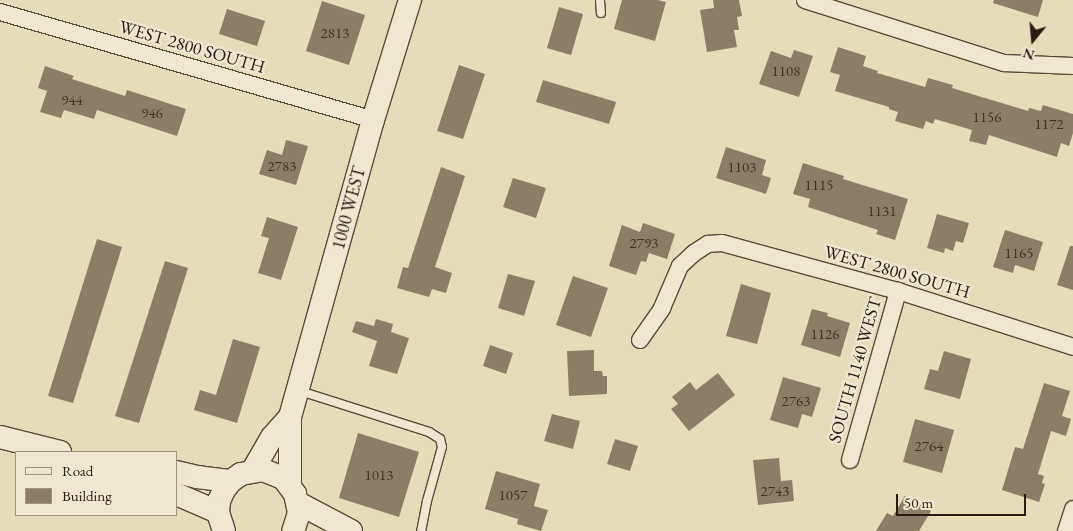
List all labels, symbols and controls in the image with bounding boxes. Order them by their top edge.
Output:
north arrow [1008,15,1058,65]
street label: WEST 2800 SOUTH [117,16,267,78]
house number: 2813 [321,24,349,42]
text: N [1021,44,1037,65]
house number: 1108 [772,62,800,80]
house number: 944 [61,91,83,109]
house number: 946 [141,104,163,122]
house number: 1156 [973,108,1001,126]
house number: 1172 [1035,115,1063,133]
house number: 2783 [268,157,296,175]
house number: 1103 [728,158,756,176]
street label: 1000 WEST [328,164,370,252]
house number: 1115 [805,176,833,194]
house number: 1131 [868,202,896,220]
house number: 2793 [630,234,658,252]
street label: WEST 2800 SOUTH [822,241,972,303]
house number: 1165 [1005,244,1033,262]
street label: SOUTH 1140 WEST [824,295,886,445]
house number: 1126 [811,325,839,343]
house number: 2763 [782,392,810,410]
house number: 2764 [915,437,943,455]
legend [15,451,178,516]
text: Road [62,461,93,480]
house number: 1013 [365,466,393,484]
house number: 2743 [761,482,789,500]
scale bar [898,484,1028,516]
text: Building [62,486,112,505]
house number: 1057 [499,486,527,504]
text: 50 m [904,493,933,512]

